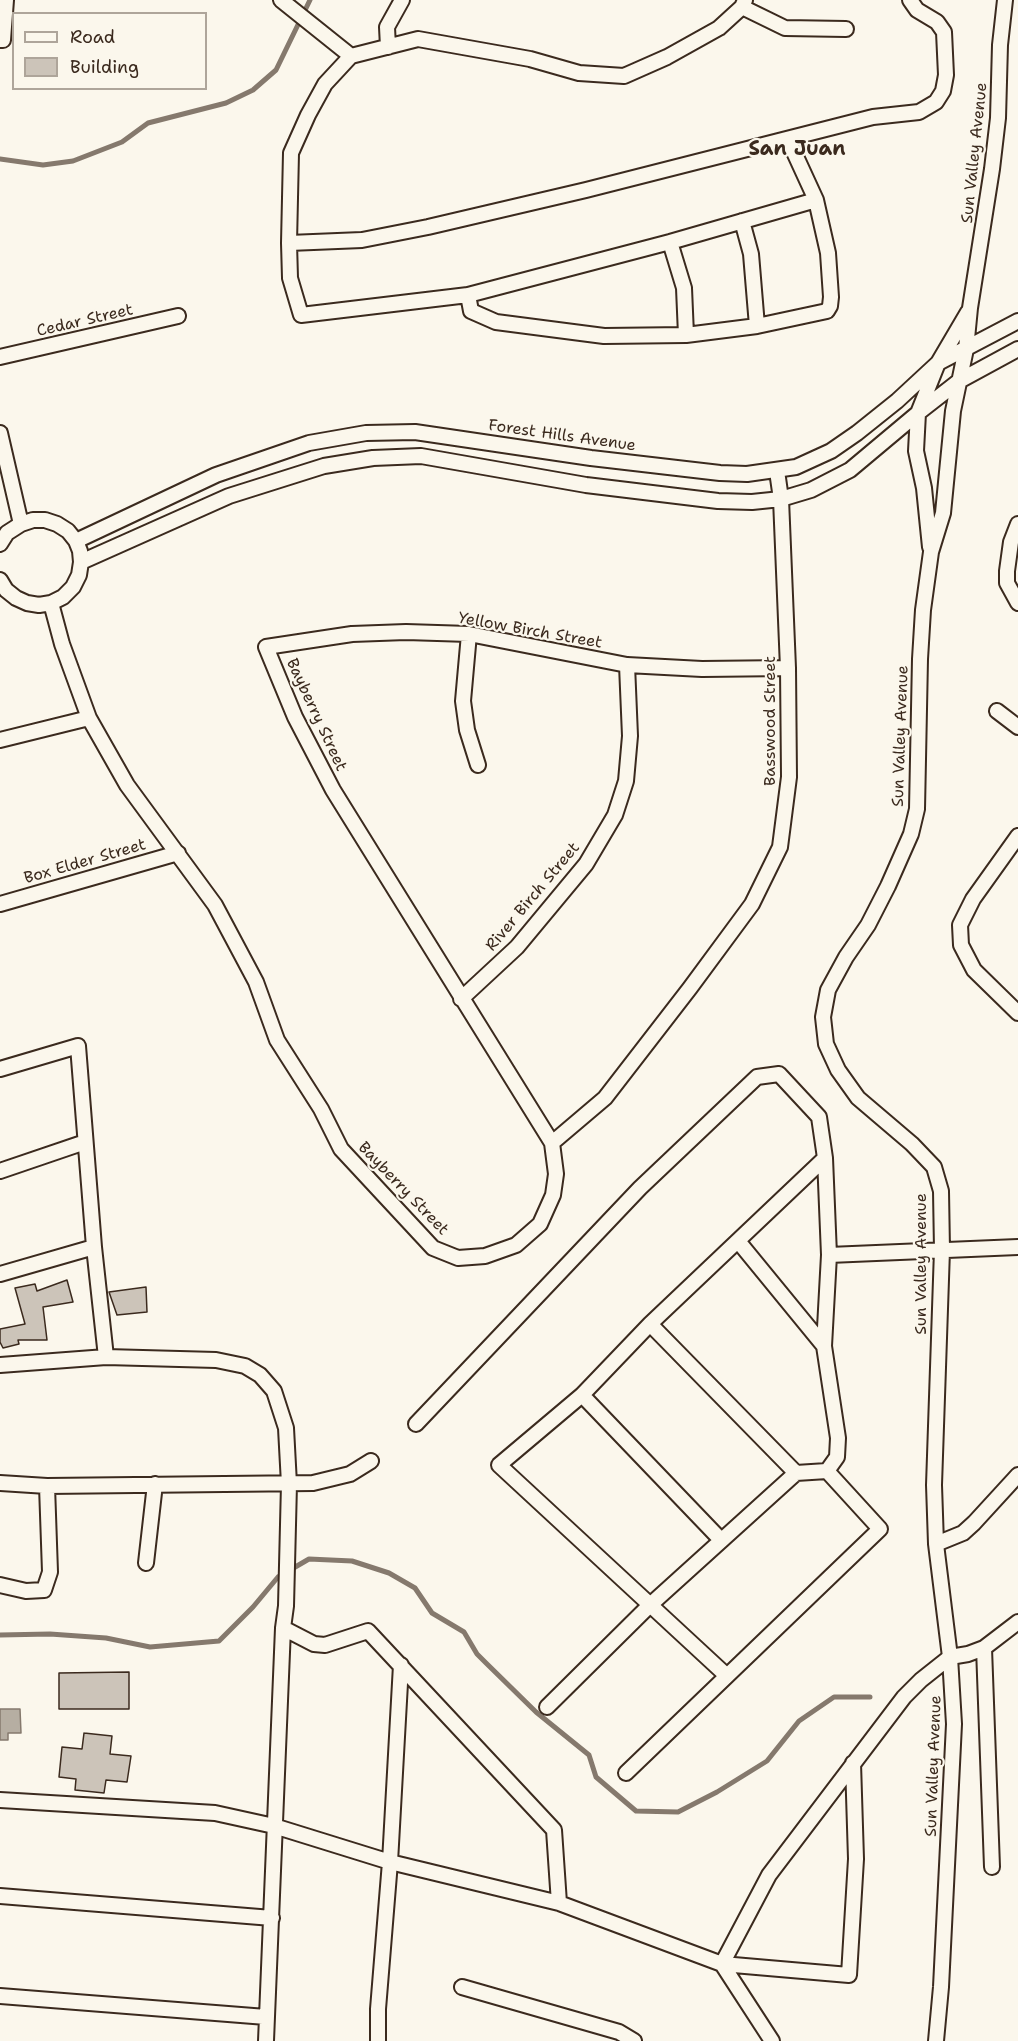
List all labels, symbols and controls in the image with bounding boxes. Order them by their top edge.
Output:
legend [12,12,207,90]
text: Road [70,25,115,49]
text: Building [70,55,139,79]
street label: Sun Valley Avenue [958,82,992,224]
district label: San Juan [748,138,846,162]
street label: Cedar Street [35,301,135,341]
street label: Forest Hills Avenue [487,416,637,456]
street label: Yellow Birch Street [457,609,603,653]
street label: Bayberry Street [281,656,351,774]
street label: Basswood Street [761,656,781,786]
street label: Sun Valley Avenue [889,665,913,807]
street label: Box Elder Street [22,835,148,889]
street label: River Birch Street [482,839,584,955]
street label: Bayberry Street [354,1138,452,1240]
street label: Sun Valley Avenue [912,1193,932,1335]
street label: Sun Valley Avenue [922,1695,946,1837]

